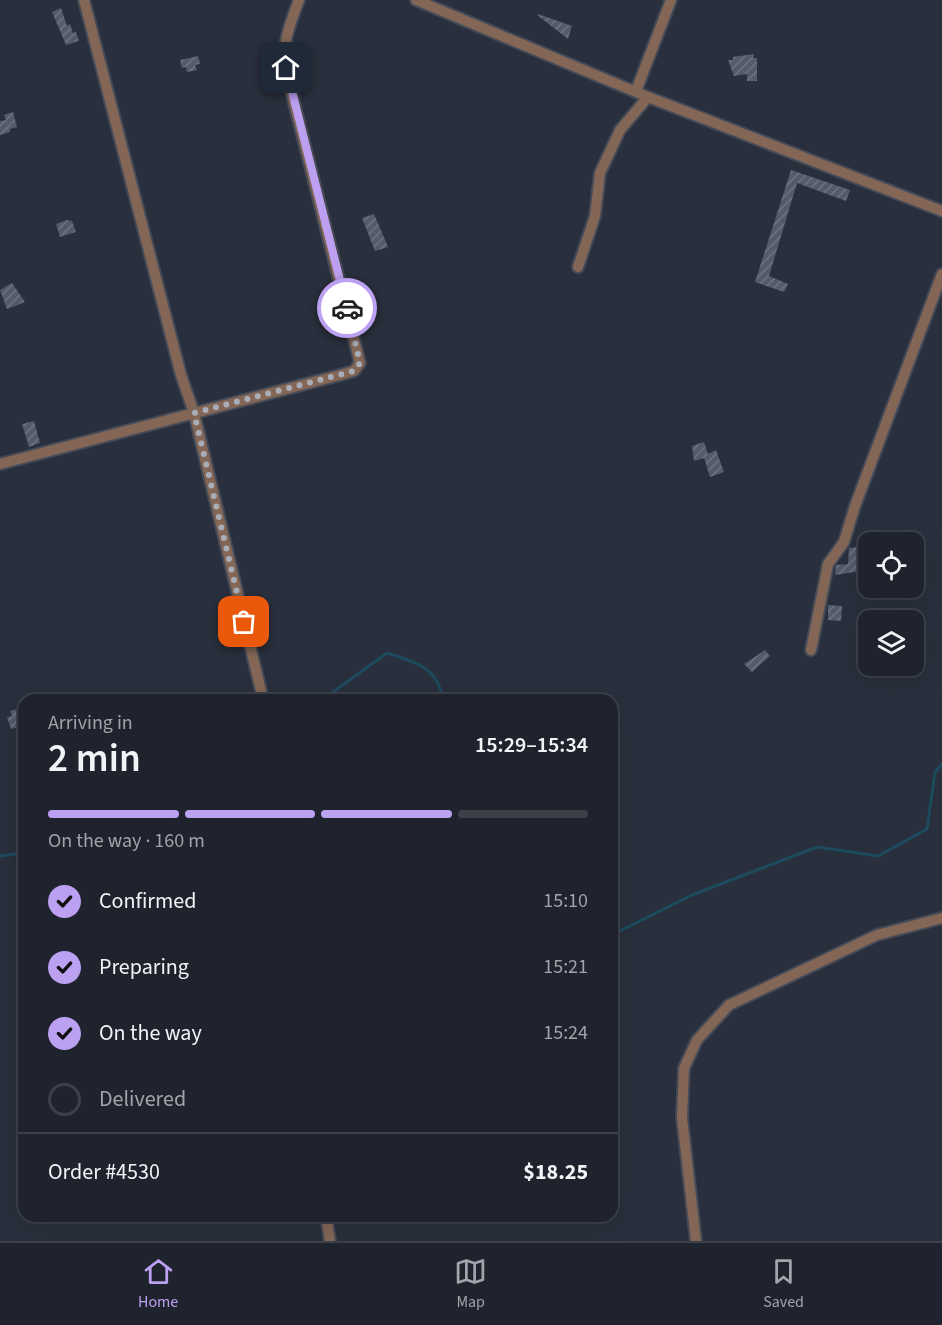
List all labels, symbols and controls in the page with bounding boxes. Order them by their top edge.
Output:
pin [260,42,311,93]
icon: home [269,51,302,84]
courier [317,278,377,338]
icon: car [331,292,364,325]
map controls [858,532,924,676]
button: locate [858,532,924,598]
pin [218,596,269,647]
icon: bag [227,605,260,638]
button: layers [858,610,924,676]
text: Arriving in [48,709,133,737]
text: 15:29–15:34 [475,729,588,761]
text: 2 min [48,731,141,787]
text: On the way · 160 m [48,827,205,855]
icon: check [48,885,81,918]
text: Confirmed [99,885,196,917]
text: 15:10 [543,887,588,915]
icon: check [48,951,81,984]
text: Preparing [99,951,189,983]
text: 15:21 [543,953,588,981]
icon: check [48,1017,81,1050]
text: On the way [99,1017,202,1049]
text: 15:24 [543,1019,588,1047]
text: Delivered [99,1083,186,1115]
text: Order #4530 [48,1156,160,1188]
text: $18.25 [523,1156,588,1188]
tab: Home [138,1255,178,1313]
tab: Map [454,1255,487,1313]
tab: Saved [763,1255,804,1313]

